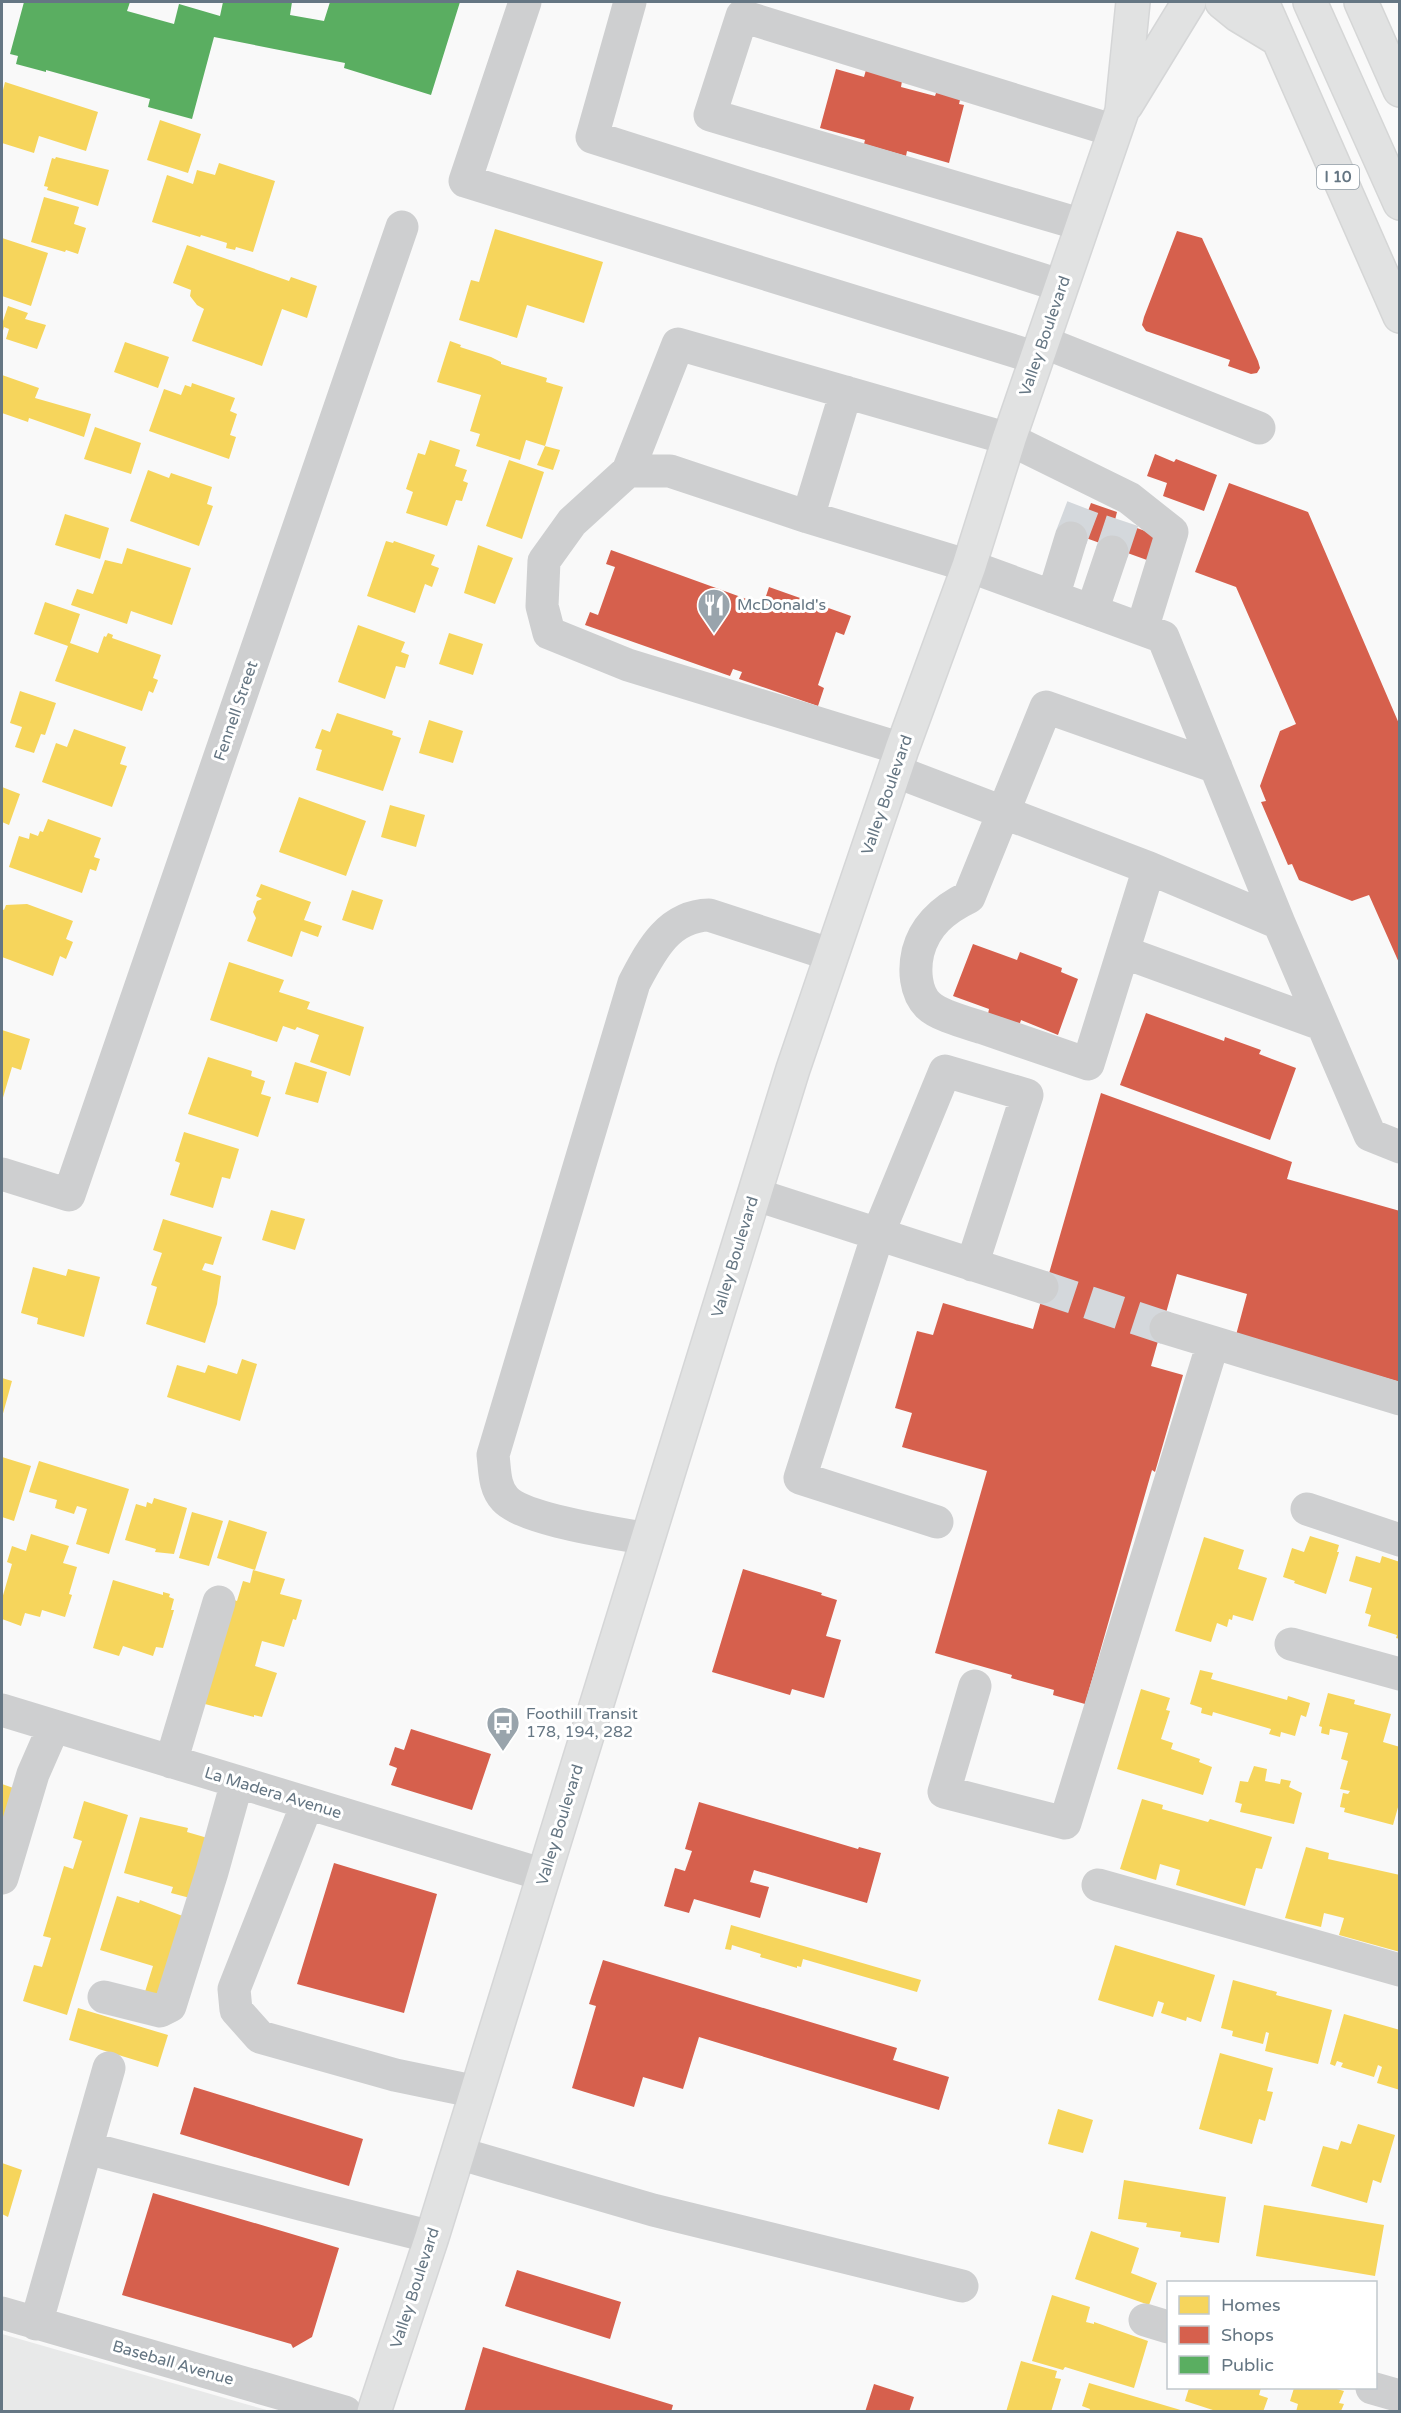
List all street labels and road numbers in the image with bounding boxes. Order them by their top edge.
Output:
road number: I 10 [1317,165,1359,189]
street label: Valley Boulevard [1015,273,1075,399]
street label: Fennell Street [210,658,262,764]
street label: Valley Boulevard [857,732,917,858]
street label: Valley Boulevard [707,1194,763,1320]
street label: Valley Boulevard [532,1762,588,1888]
street label: La Madera Avenue [202,1763,344,1823]
street label: Valley Boulevard [386,2225,444,2351]
street label: Baseball Avenue [110,2336,236,2390]

